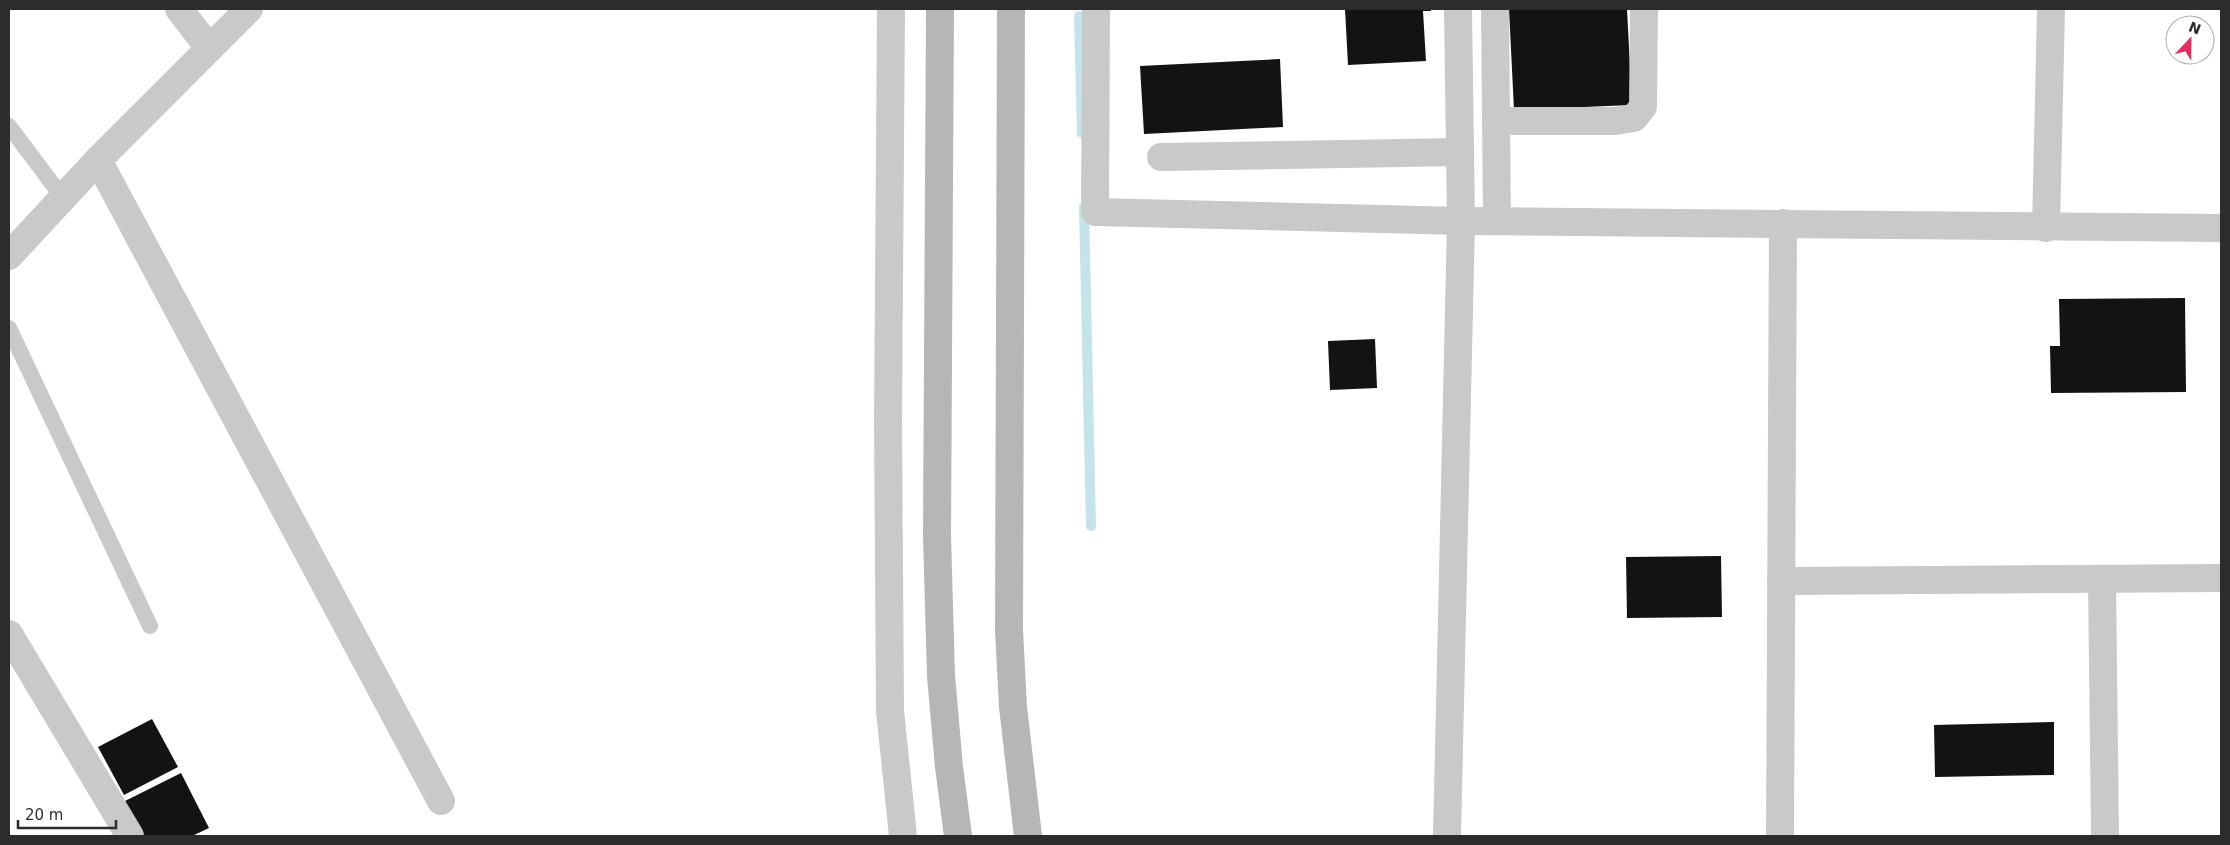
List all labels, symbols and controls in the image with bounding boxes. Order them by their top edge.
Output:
north arrow [2165,15,2215,65]
text: N [2186,18,2203,38]
scale bar [18,798,115,830]
text: 20 m [25,806,63,824]

